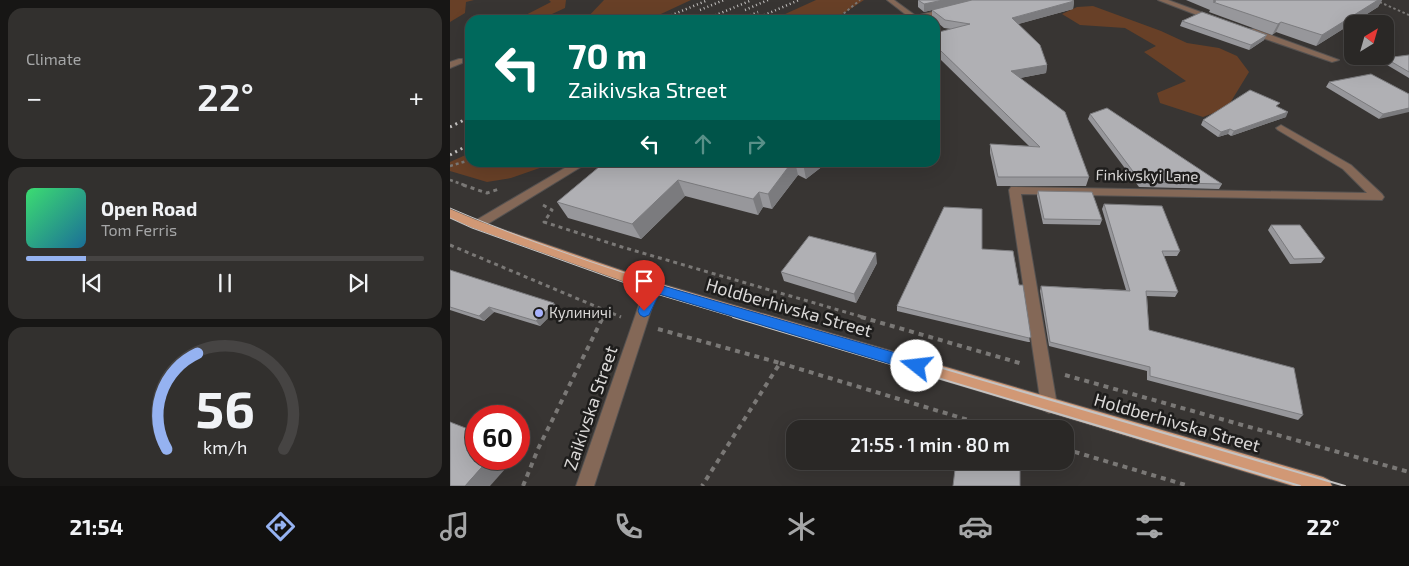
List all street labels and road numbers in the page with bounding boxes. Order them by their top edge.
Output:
street label: Finkivskyi Lane [1095,165,1199,185]
street label: Holdberhivska Street [704,273,875,341]
street label: Zaikivska Street [559,343,622,473]
street label: Holdberhivska Street [1092,388,1263,456]

